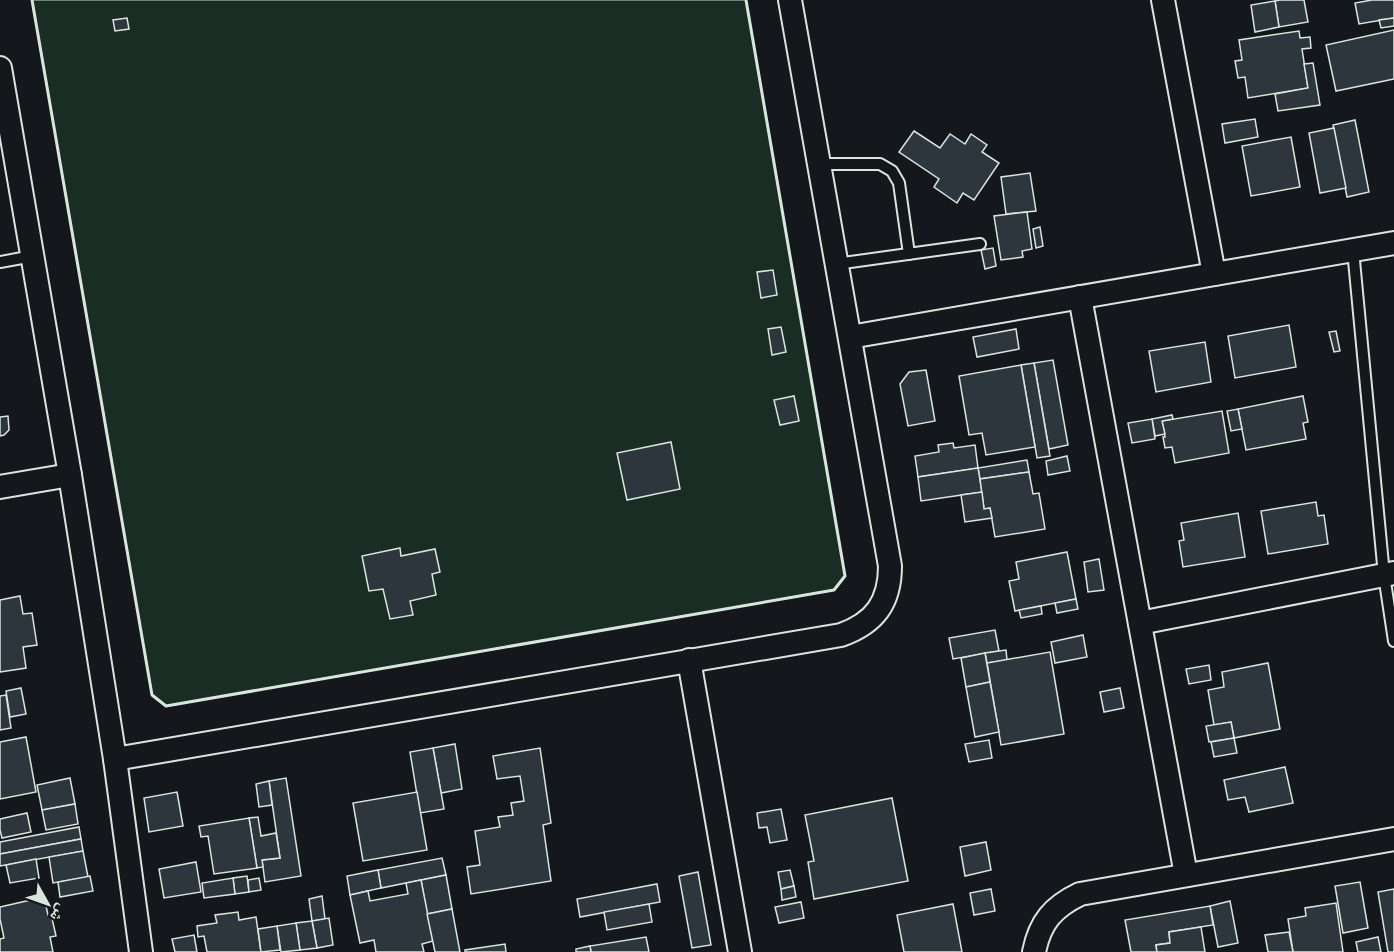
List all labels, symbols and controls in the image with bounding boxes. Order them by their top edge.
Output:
north arrow [18,874,78,934]
text: ش [46,901,73,927]

